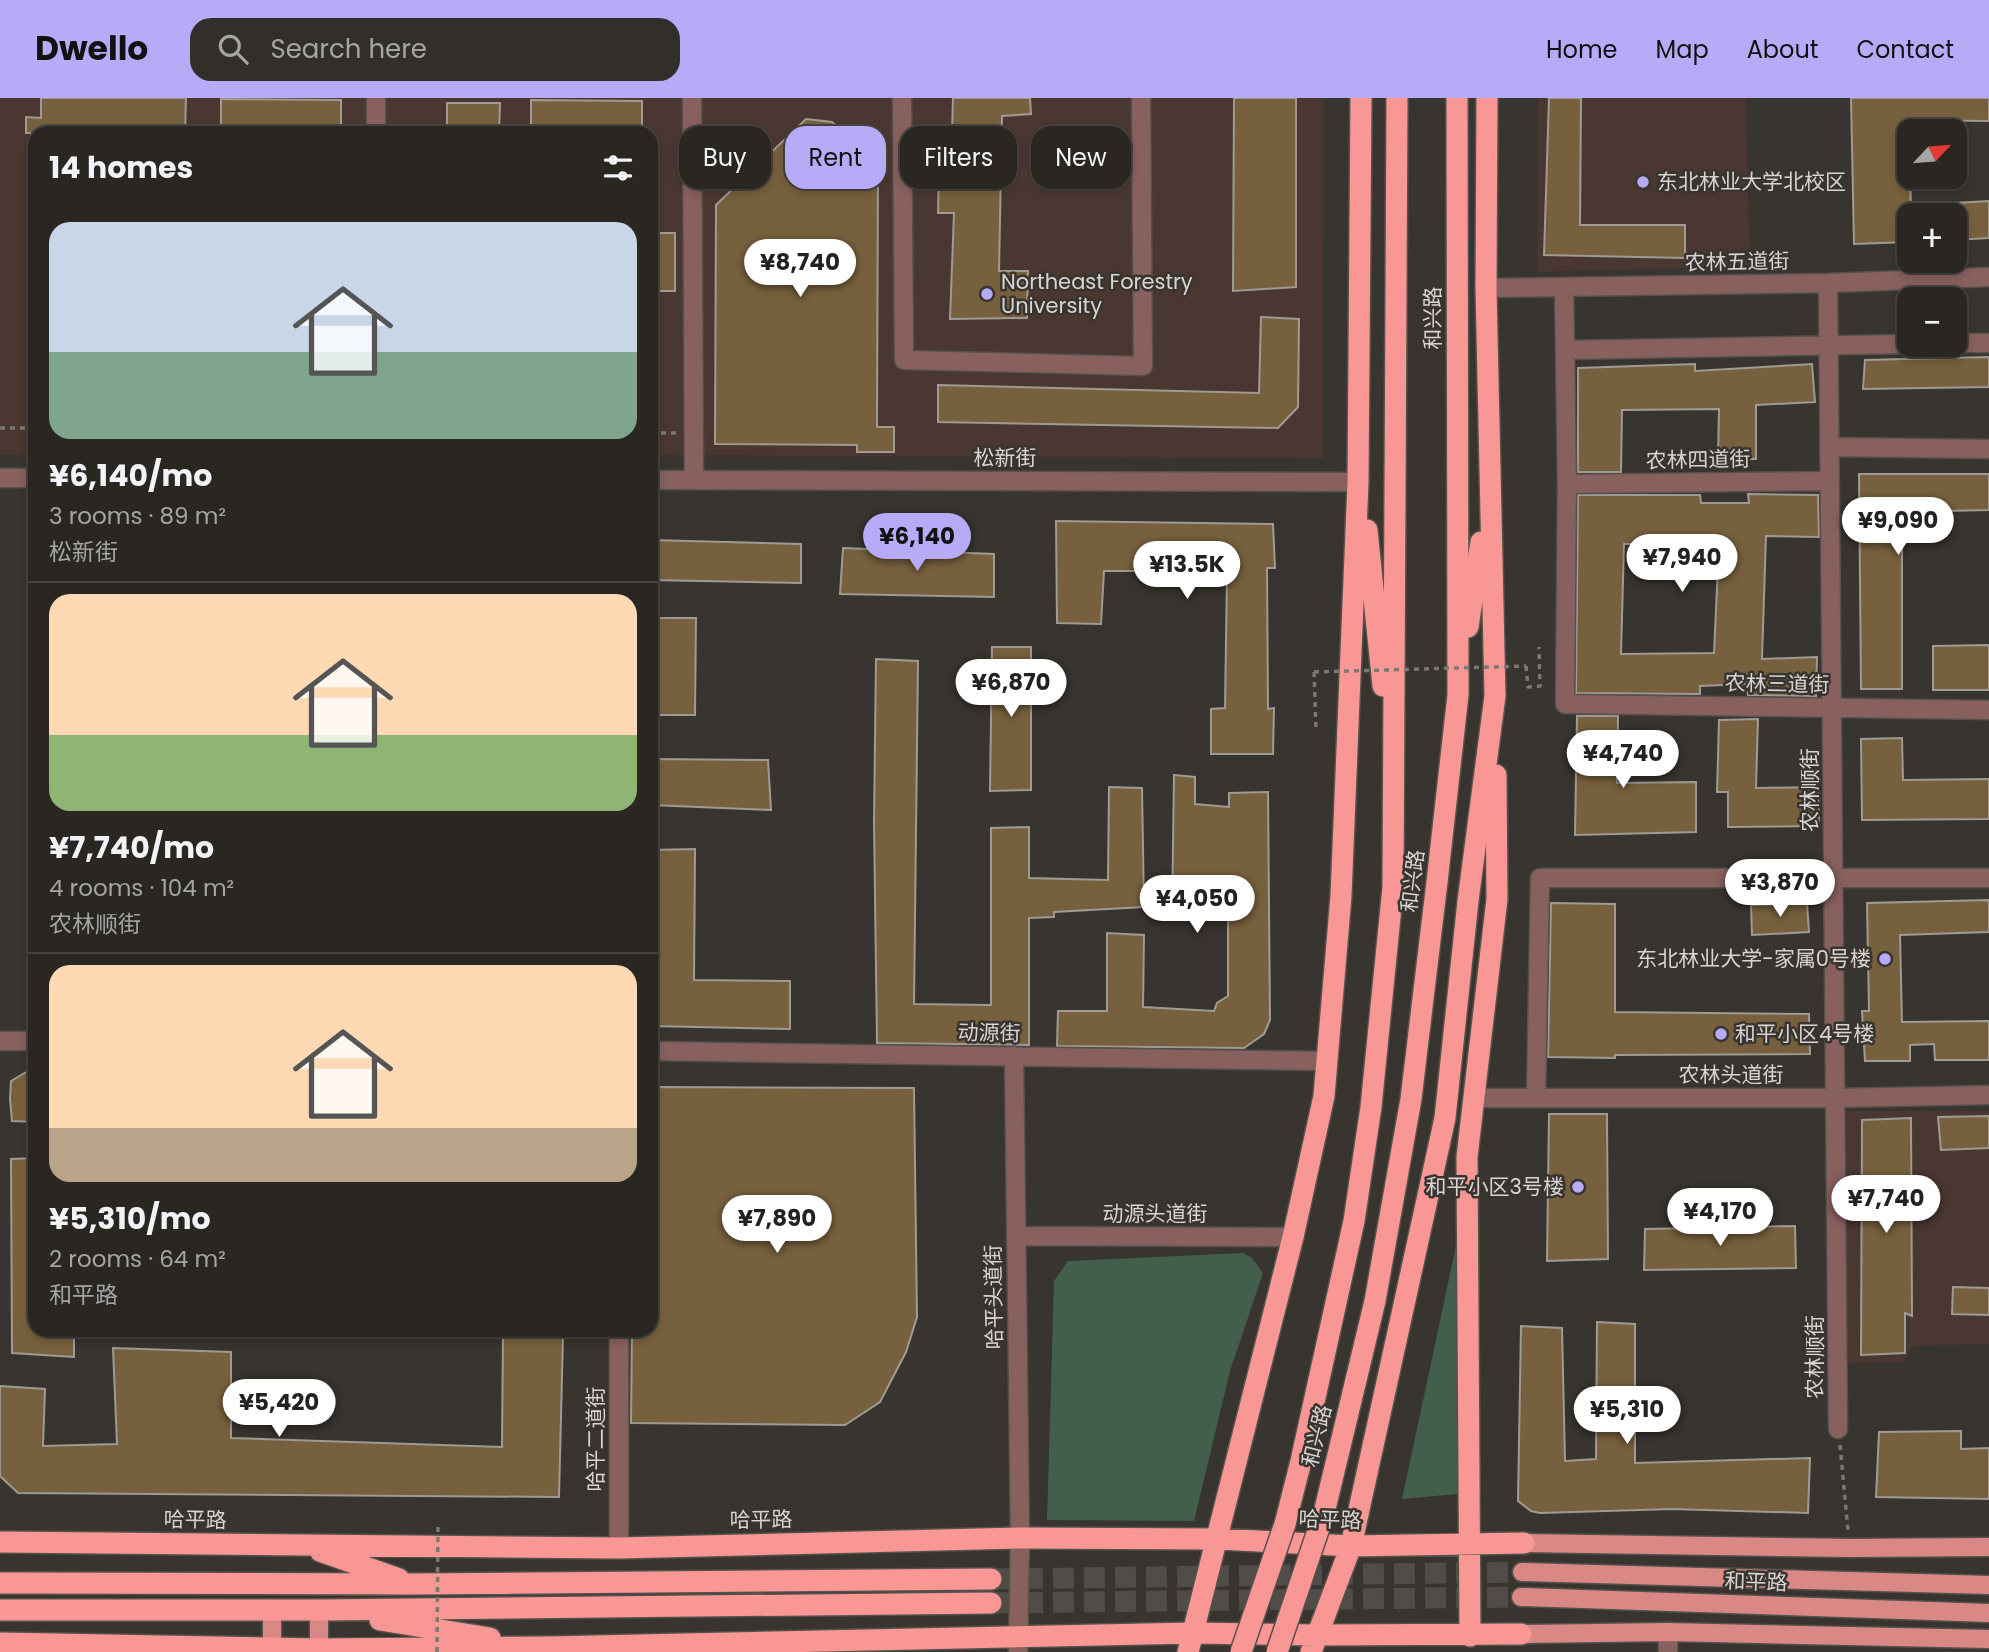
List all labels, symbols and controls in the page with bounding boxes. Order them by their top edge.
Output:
search box [190,18,680,81]
text: Dwello [35,25,148,72]
icon: search [214,30,252,68]
text: Search here [270,31,427,67]
text: Home [1546,33,1618,66]
text: Map [1656,33,1709,66]
text: About [1747,33,1818,66]
text: Contact [1856,33,1954,66]
north arrow [1897,119,1967,189]
map controls [1897,119,1967,357]
chip: Buy [679,126,771,189]
chip: Rent [785,126,886,189]
chip: Filters [900,126,1017,189]
chip: New [1031,126,1131,189]
text: 14 homes [49,146,193,189]
icon: filters [599,149,637,187]
place label: 东北林业大学北校区 [1657,167,1846,196]
marker: 东北林业大学北校区 [1635,174,1651,190]
button: + [1897,203,1967,273]
pin: ¥8,740 [743,240,857,299]
text: ¥8,740 [760,246,840,278]
street label: 农林五道街 [1684,246,1790,277]
place label: Northeast Forestry University [1001,267,1193,320]
icon: home [280,268,406,394]
marker: Northeast Forestry University [979,286,995,302]
street label: 和兴路 [1418,287,1447,350]
button: − [1897,287,1967,357]
street label: 松新街 [974,443,1037,472]
street label: 农林四道街 [1645,444,1751,475]
text: ¥6,140/mo [49,454,212,497]
pin: ¥9,090 [1841,498,1955,557]
text: 3 rooms · 89 m² [49,500,226,532]
text: ¥9,090 [1858,504,1938,536]
pin: ¥6,140 [860,514,974,573]
text: ¥6,140 [879,520,955,552]
pin: ¥7,940 [1625,534,1739,594]
text: 松新街 [49,536,118,568]
text: ¥7,940 [1642,541,1722,573]
pin: ¥13.5K [1130,542,1244,601]
text: ¥13.5K [1149,548,1225,580]
icon: home [280,640,406,766]
pin: ¥6,870 [954,660,1068,719]
text: ¥6,870 [972,666,1050,698]
street label: 农林三道街 [1724,668,1830,699]
pin: ¥4,740 [1566,730,1680,790]
text: ¥4,740 [1583,737,1663,769]
street label: 农林顺街 [1795,748,1824,832]
text: ¥7,740/mo [49,826,214,869]
street label: 和兴路 [1394,848,1431,914]
pin: ¥3,870 [1723,860,1837,919]
text: ¥3,870 [1741,866,1819,898]
text: 4 rooms · 104 m² [49,872,234,904]
pin: ¥4,050 [1140,876,1254,935]
text: ¥4,050 [1156,882,1238,914]
text: 农林顺街 [49,908,141,940]
place label: 东北林业大学-家属0号楼 [1636,944,1871,973]
marker: 东北林业大学-家属0号楼 [1877,951,1893,967]
icon: home [280,1011,406,1137]
street label: 动源街 [957,1017,1021,1048]
place label: 和平小区4号楼 [1735,1019,1874,1048]
marker: 和平小区4号楼 [1713,1026,1729,1042]
street label: 农林头道街 [1679,1060,1784,1089]
place label: 和平小区3号楼 [1426,1172,1564,1201]
pin: ¥7,740 [1829,1176,1943,1235]
marker: 和平小区3号楼 [1570,1179,1586,1195]
text: ¥7,740 [1847,1182,1925,1214]
pin: ¥4,170 [1663,1188,1777,1248]
text: ¥4,170 [1683,1195,1757,1227]
pin: ¥7,890 [720,1196,834,1255]
text: ¥5,310/mo [49,1197,211,1240]
street label: 动源头道街 [1103,1199,1208,1228]
text: ¥7,890 [738,1202,816,1234]
text: 2 rooms · 64 m² [49,1243,226,1275]
street label: 哈平头道街 [978,1244,1009,1350]
text: 和平路 [49,1279,118,1311]
street label: 农林顺街 [1800,1315,1829,1399]
pin: ¥5,420 [222,1380,336,1439]
text: ¥5,420 [239,1386,319,1418]
pin: ¥5,310 [1570,1386,1684,1446]
street label: 哈平二道街 [581,1387,610,1492]
text: ¥5,310 [1590,1393,1664,1425]
street label: 和兴路 [1295,1402,1338,1470]
street label: 哈平路 [163,1504,227,1535]
street label: 哈平路 [729,1504,793,1535]
street label: 哈平路 [1298,1504,1362,1535]
street label: 和平路 [1724,1566,1788,1597]

